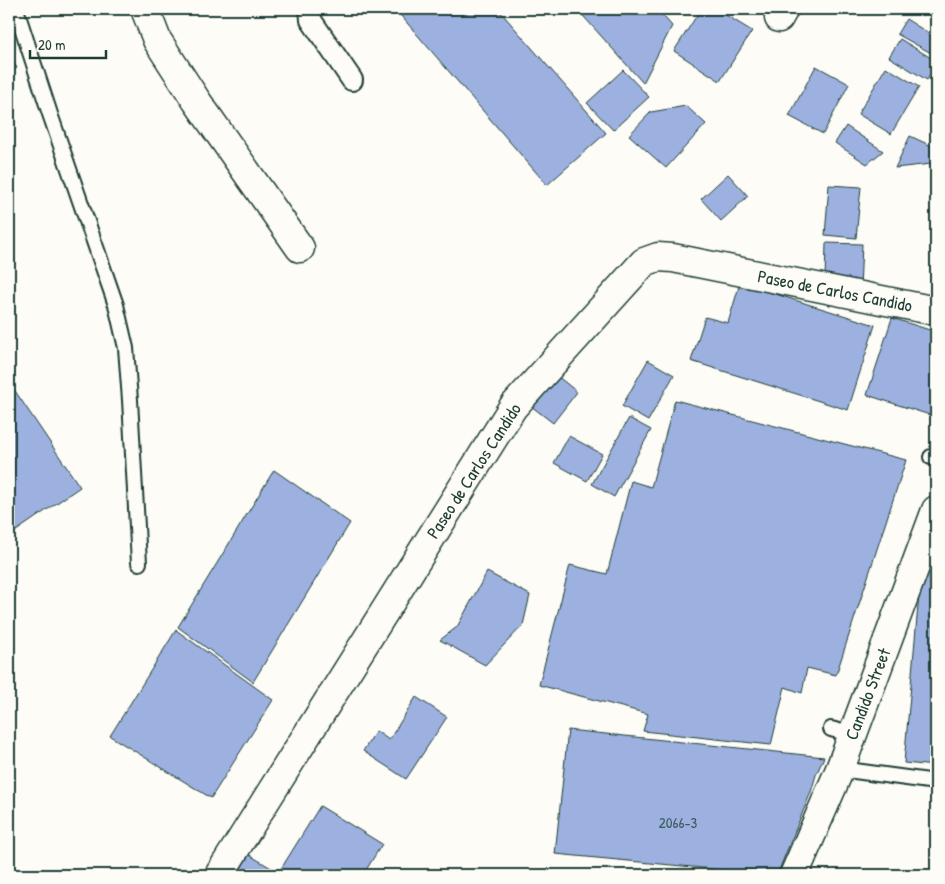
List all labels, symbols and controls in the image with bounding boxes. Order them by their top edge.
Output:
scale bar [30,28,106,60]
text: 20 m [38,34,65,55]
street label: Paseo de Carlos Candido [756,263,914,318]
street label: Paseo de Carlos Candido [420,398,527,543]
street label: Candido Street [839,644,897,743]
house number: 2066-3 [659,812,698,833]

